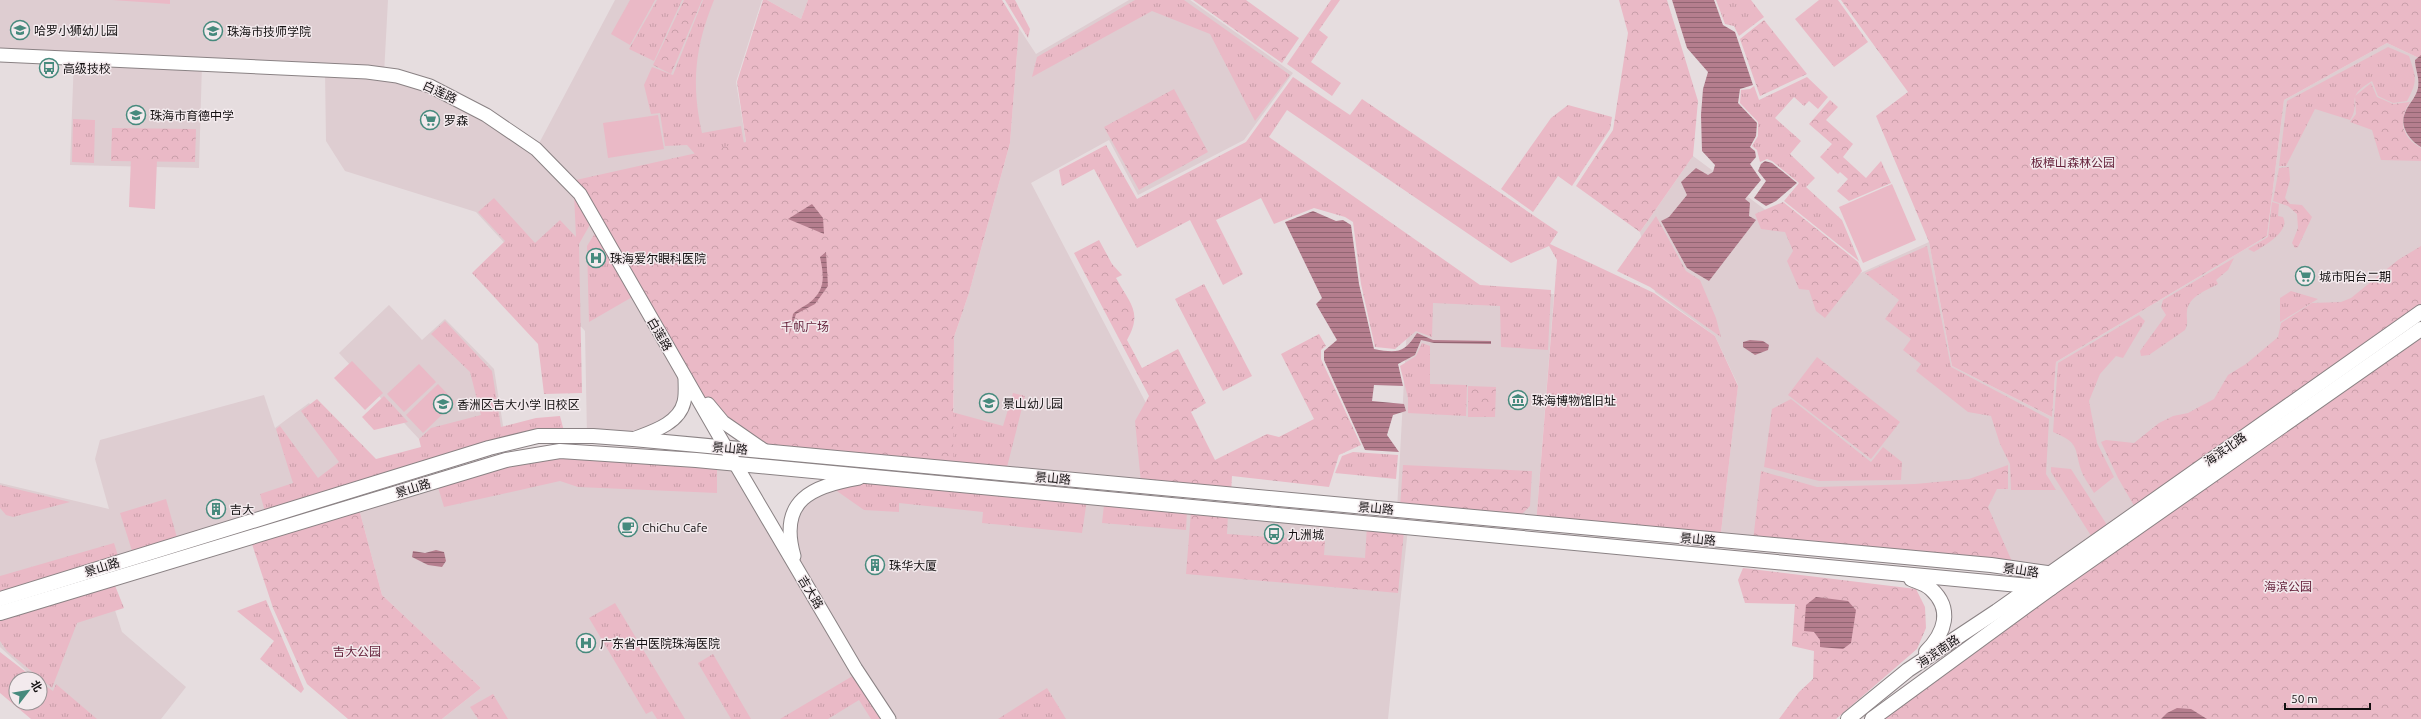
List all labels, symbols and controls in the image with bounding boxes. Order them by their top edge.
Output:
school or university icon: 哈罗小狮幼儿园 [9,19,31,41]
school or university icon: 珠海市技师学院 [202,20,224,42]
place label: 哈罗小狮幼儿园 [34,24,118,37]
place label: 珠海市技师学院 [227,25,311,38]
bus stop icon: 高级技校 [38,57,60,79]
place label: 高级技校 [63,62,111,75]
street label: 白莲路 [421,78,459,106]
school or university icon: 珠海市育德中学 [125,104,147,126]
place label: 珠海市育德中学 [150,109,234,122]
supermarket icon: 罗森 [419,109,441,131]
place label: 罗森 [444,114,468,127]
park label: 板樟山森林公园 [2031,156,2115,169]
hospital icon: 珠海爱尔眼科医院 [585,247,607,269]
place label: 珠海爱尔眼科医院 [610,252,706,265]
supermarket icon: 城市阳台二期 [2294,265,2316,287]
place label: 城市阳台二期 [2319,270,2391,283]
street label: 白莲路 [645,315,675,353]
park label: 千帆广场 [781,320,829,333]
museum icon: 珠海博物馆旧址 [1507,389,1529,411]
school or university icon: 景山幼儿园 [978,392,1000,414]
school or university icon: 香洲区吉大小学 旧校区 [432,393,454,415]
place label: 珠海博物馆旧址 [1532,394,1616,407]
place label: 景山幼儿园 [1003,397,1063,410]
place label: 香洲区吉大小学 旧校区 [457,398,580,411]
street label: 海滨北路 [2202,430,2248,468]
street label: 景山路 [711,440,749,456]
street label: 景山路 [1034,470,1072,486]
street label: 景山路 [394,477,432,499]
building icon: 吉大 [205,498,227,520]
street label: 景山路 [1357,500,1395,516]
place label: 吉大 [230,503,254,516]
cafe icon: ChiChu Cafe [617,516,639,538]
place label: ChiChu Cafe [642,521,708,534]
bus stop icon: 九洲城 [1263,523,1285,545]
place label: 九洲城 [1288,528,1324,541]
street label: 景山路 [1679,531,1717,547]
building icon: 珠华大厦 [864,554,886,576]
street label: 景山路 [83,556,121,578]
place label: 珠华大厦 [889,559,937,572]
street label: 景山路 [2002,561,2040,579]
street label: 吉大路 [796,573,826,611]
park label: 海滨公园 [2264,580,2312,593]
hospital icon: 广东省中医院珠海医院 [575,632,597,654]
street label: 海滨南路 [1914,632,1962,670]
place label: 广东省中医院珠海医院 [600,637,720,650]
park label: 吉大公园 [333,645,381,658]
north arrow [8,671,48,711]
text: 北 [29,678,45,694]
scale bar [2285,685,2370,711]
text: 50 m [2291,692,2318,705]

